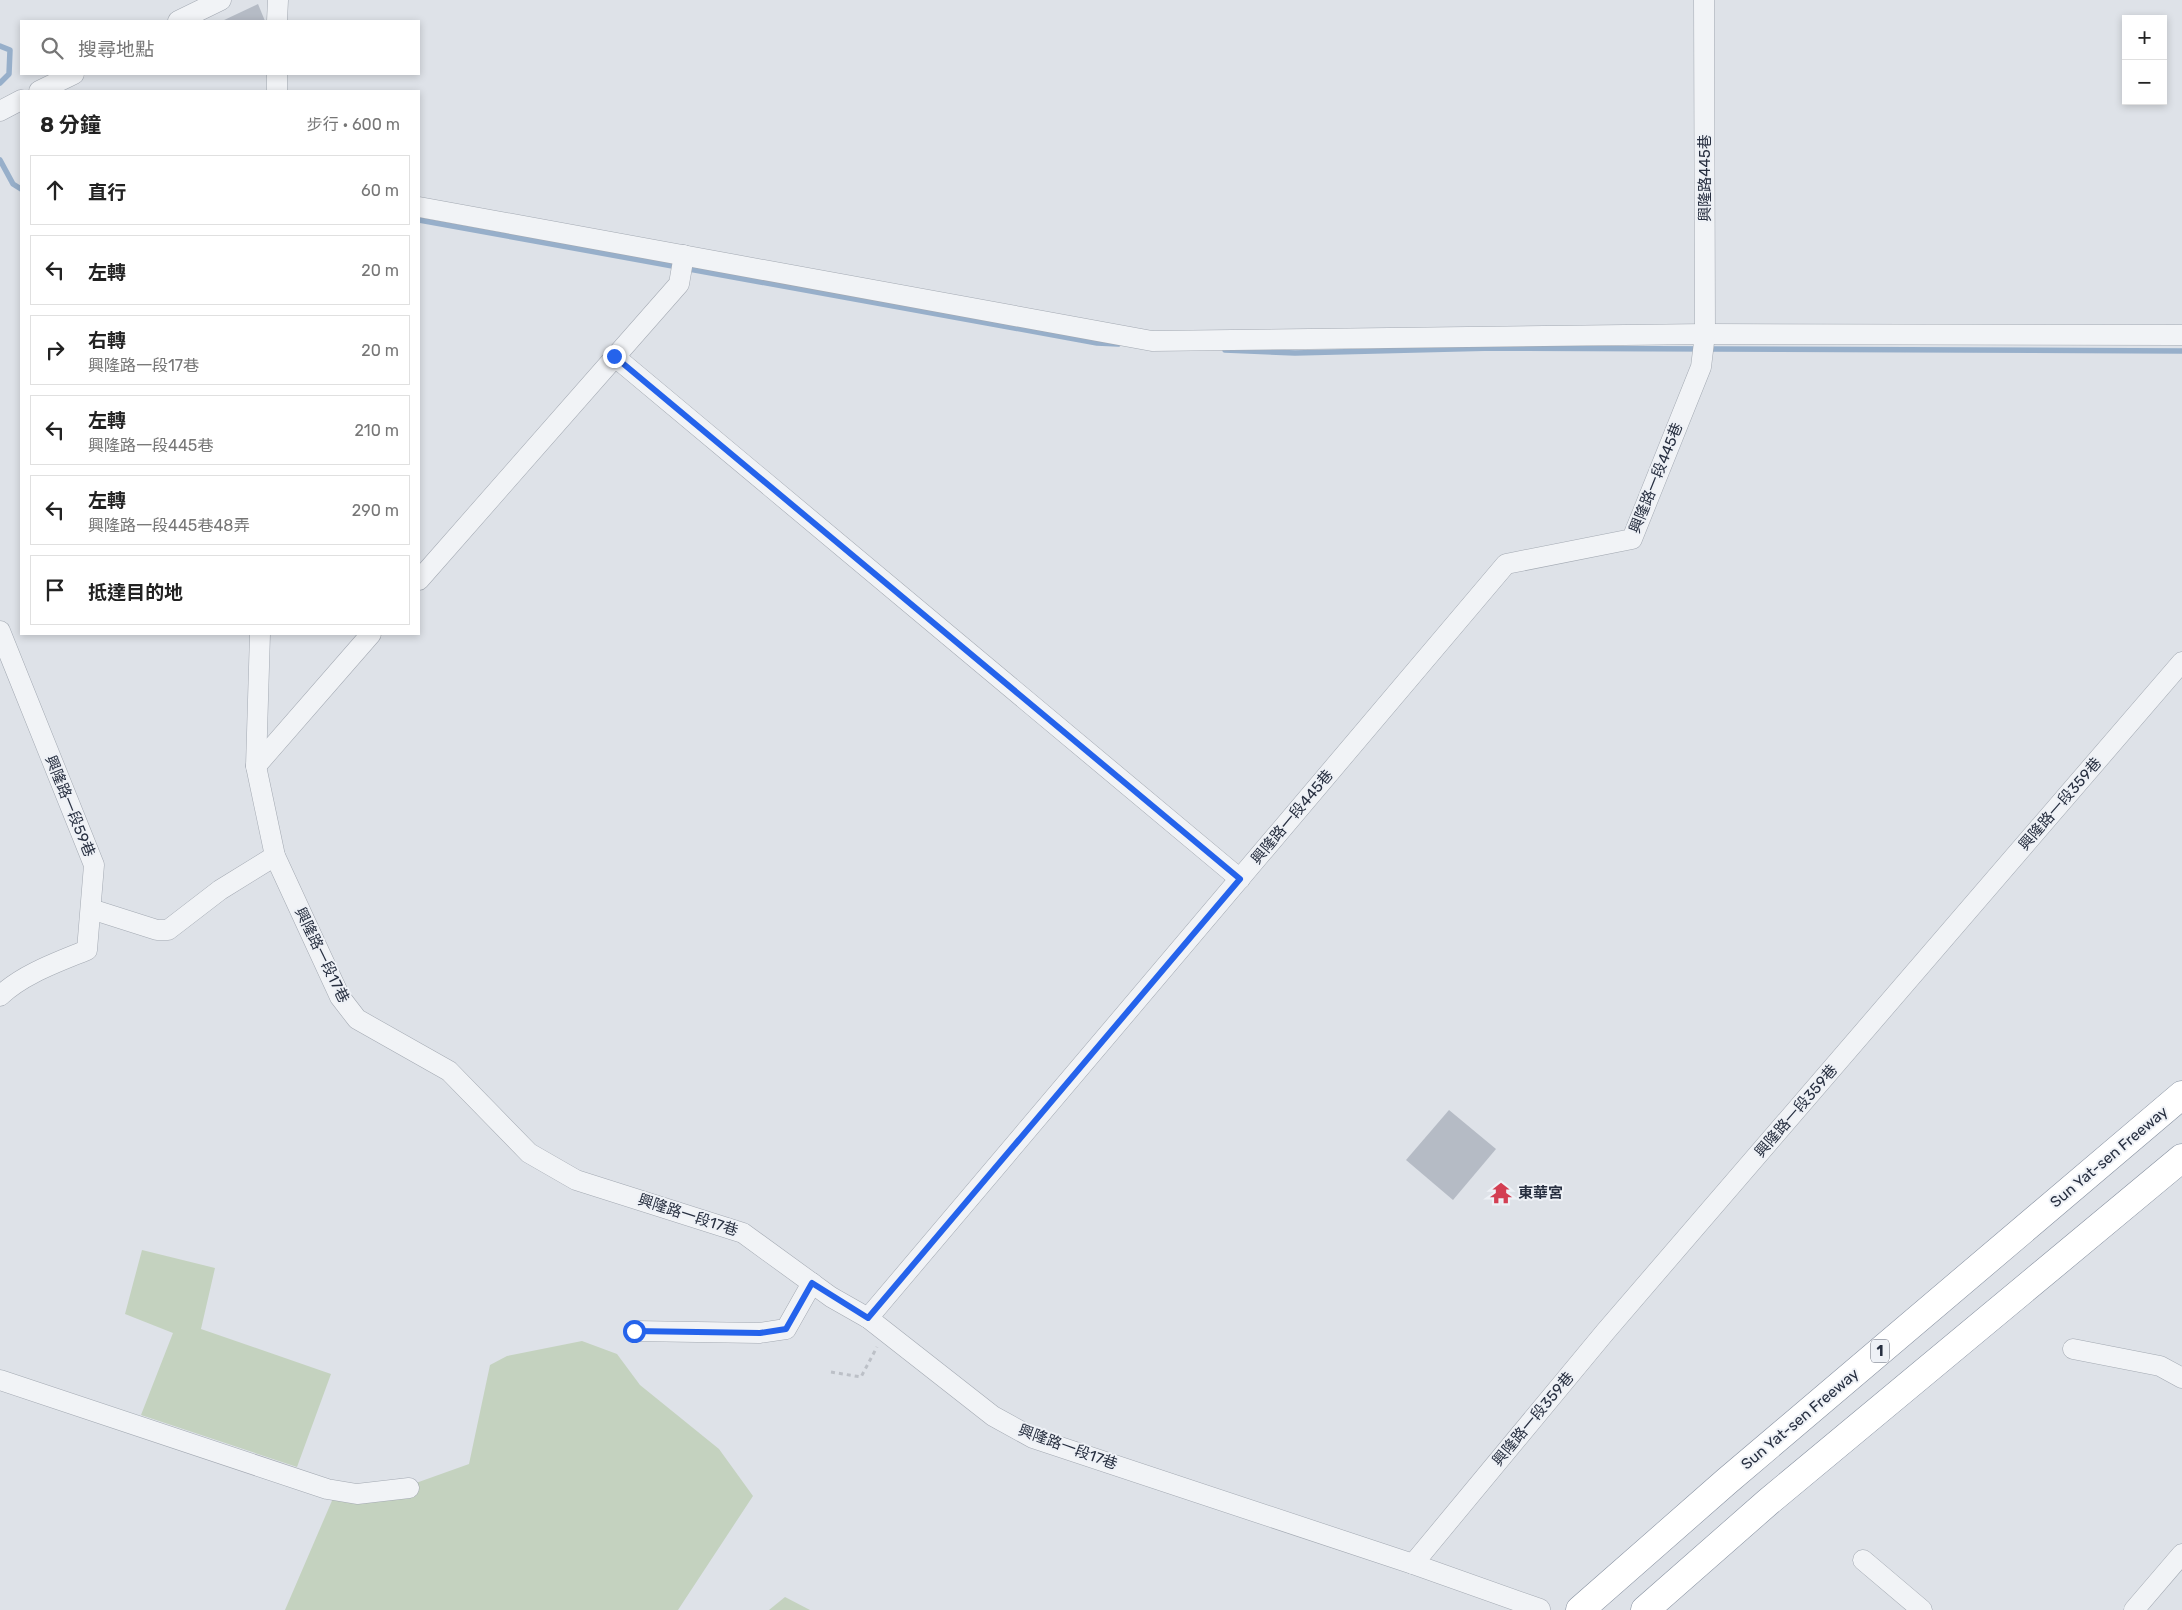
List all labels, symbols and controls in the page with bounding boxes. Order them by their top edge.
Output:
map controls [2122,15,2167,105]
button: + [2122,15,2167,60]
search box [20,20,420,75]
icon: search [38,34,66,62]
text: 搜尋地點 [78,38,154,61]
button: − [2122,60,2167,105]
text: 8 分鐘 [40,112,101,137]
text: 步行 · 600 m [307,115,400,134]
street label: 興隆路445巷 [1696,134,1714,222]
icon: ahead [41,176,69,204]
text: 直行 [88,181,126,204]
text: 60 m [361,181,399,200]
icon: left [41,256,69,284]
text: 左轉 [88,261,126,284]
text: 20 m [361,261,399,280]
text: 右轉 [88,329,126,352]
icon: right [41,336,69,364]
text: 20 m [361,341,399,360]
route end [603,345,626,368]
text: 興隆路一段17巷 [88,356,199,375]
text: 左轉 [88,409,126,432]
icon: left [41,416,69,444]
street label: 興隆路一段445巷 [1626,420,1686,536]
text: 210 m [354,421,399,440]
text: 興隆路一段445巷 [88,436,213,455]
text: 左轉 [88,489,126,512]
icon: left [41,496,69,524]
text: 290 m [352,501,399,520]
text: 興隆路一段445巷48弄 [88,516,250,535]
icon: arrive [41,576,69,604]
text: 抵達目的地 [88,581,183,604]
street label: 興隆路一段59巷 [41,753,99,859]
street label: 興隆路一段359巷 [2015,754,2105,854]
street label: 興隆路一段445巷 [1247,766,1337,868]
street label: 興隆路一段17巷 [291,904,353,1006]
street label: 興隆路一段359巷 [1751,1061,1841,1161]
street label: Sun Yat-sen Freeway [2047,1103,2171,1211]
temple icon: 東華宮 [1488,1180,1514,1206]
place label: 東華宮 [1518,1184,1563,1202]
street label: 興隆路一段17巷 [636,1190,740,1240]
route start [623,1320,646,1343]
road number: 1 [1871,1340,1889,1362]
street label: Sun Yat-sen Freeway [1738,1365,1862,1473]
street label: 興隆路一段359巷 [1489,1368,1577,1470]
street label: 興隆路一段17巷 [1016,1421,1120,1473]

